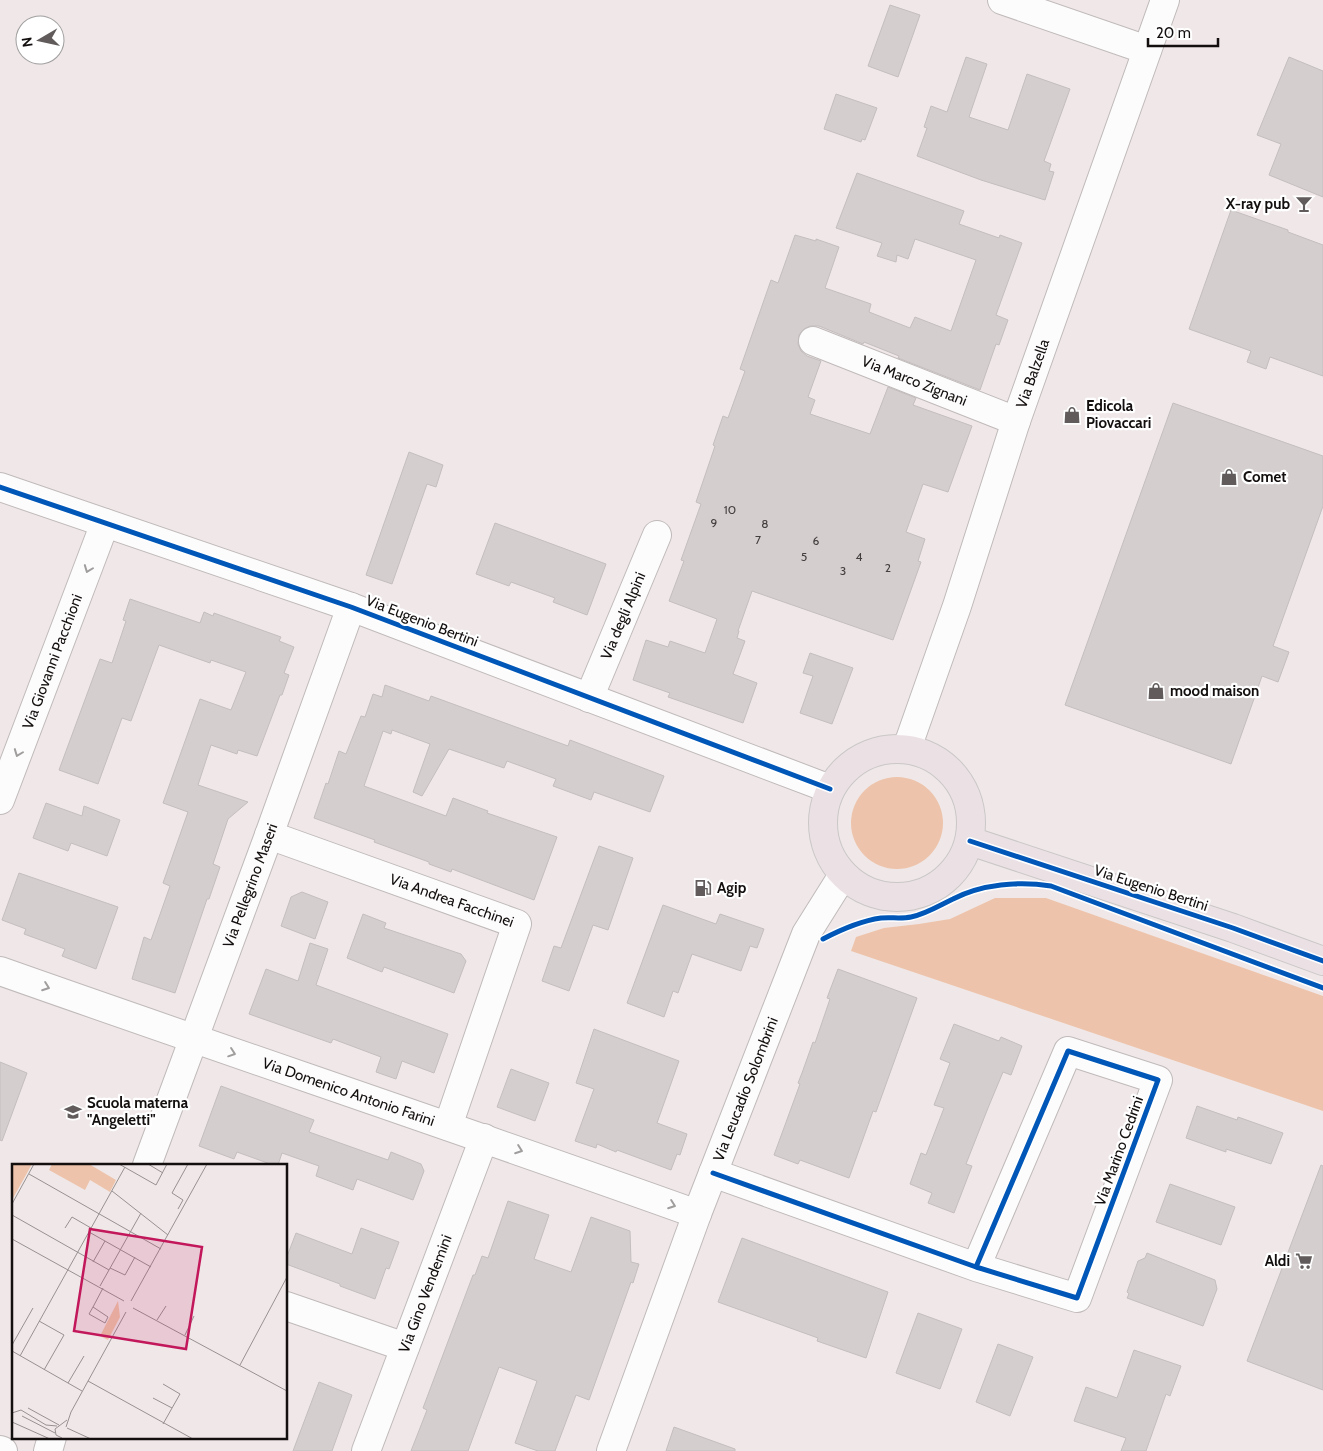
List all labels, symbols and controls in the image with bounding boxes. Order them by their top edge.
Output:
north arrow [15,15,65,65]
scale bar [1148,15,1218,47]
text: 20 m [1156,24,1191,42]
text: N [17,36,37,48]
bar icon: X-ray pub [1294,194,1314,214]
place label: X-ray pub [1225,195,1290,213]
street label: Via Balzella [1012,336,1054,411]
street label: Via Marco Zignani [859,352,970,410]
place label: Edicola Piovaccari [1086,397,1151,432]
shop icon: Edicola Piovaccari [1062,405,1082,425]
shop icon: Comet [1219,467,1239,487]
place label: Comet [1243,468,1286,486]
house number: 10 [724,502,736,517]
house number: 9 [711,515,718,530]
house number: 8 [761,516,769,531]
house number: 7 [755,532,761,547]
house number: 6 [813,533,820,548]
house number: 5 [801,549,807,564]
house number: 4 [856,549,863,564]
house number: 2 [885,560,891,575]
house number: 3 [840,563,846,578]
one-way arrow [84,564,94,572]
street label: Via degli Alpini [597,569,649,662]
street label: Via Eugenio Bertini [363,591,481,651]
street label: Via Giovanni Pacchioni [19,592,86,732]
shop icon: mood maison [1146,681,1166,701]
place label: mood maison [1170,682,1259,700]
one-way arrow [14,748,24,757]
street label: Via Pellegrino Maseri [219,821,281,950]
street label: Via Eugenio Bertini [1092,861,1210,915]
street label: Via Andrea Facchinei [387,870,516,931]
fuel station icon: Agip [693,878,713,898]
place label: Agip [717,879,747,897]
one-way arrow [41,981,50,991]
street label: Via Leucadio Solombrini [709,1014,782,1164]
one-way arrow [228,1047,236,1057]
street label: Via Domenico Antonio Farini [260,1054,437,1130]
place label: Scuola materna "Angeletti" [87,1094,189,1129]
street label: Via Marino Cedrini [1091,1094,1147,1208]
school or university icon: Scuola materna "Angeletti" [63,1102,83,1122]
one-way arrow [514,1144,522,1154]
inset map [12,1164,288,1438]
one-way arrow [667,1199,675,1209]
street label: Via Gino Vendemini [395,1232,456,1355]
supermarket icon: Aldi [1294,1251,1314,1271]
place label: Aldi [1265,1252,1290,1270]

